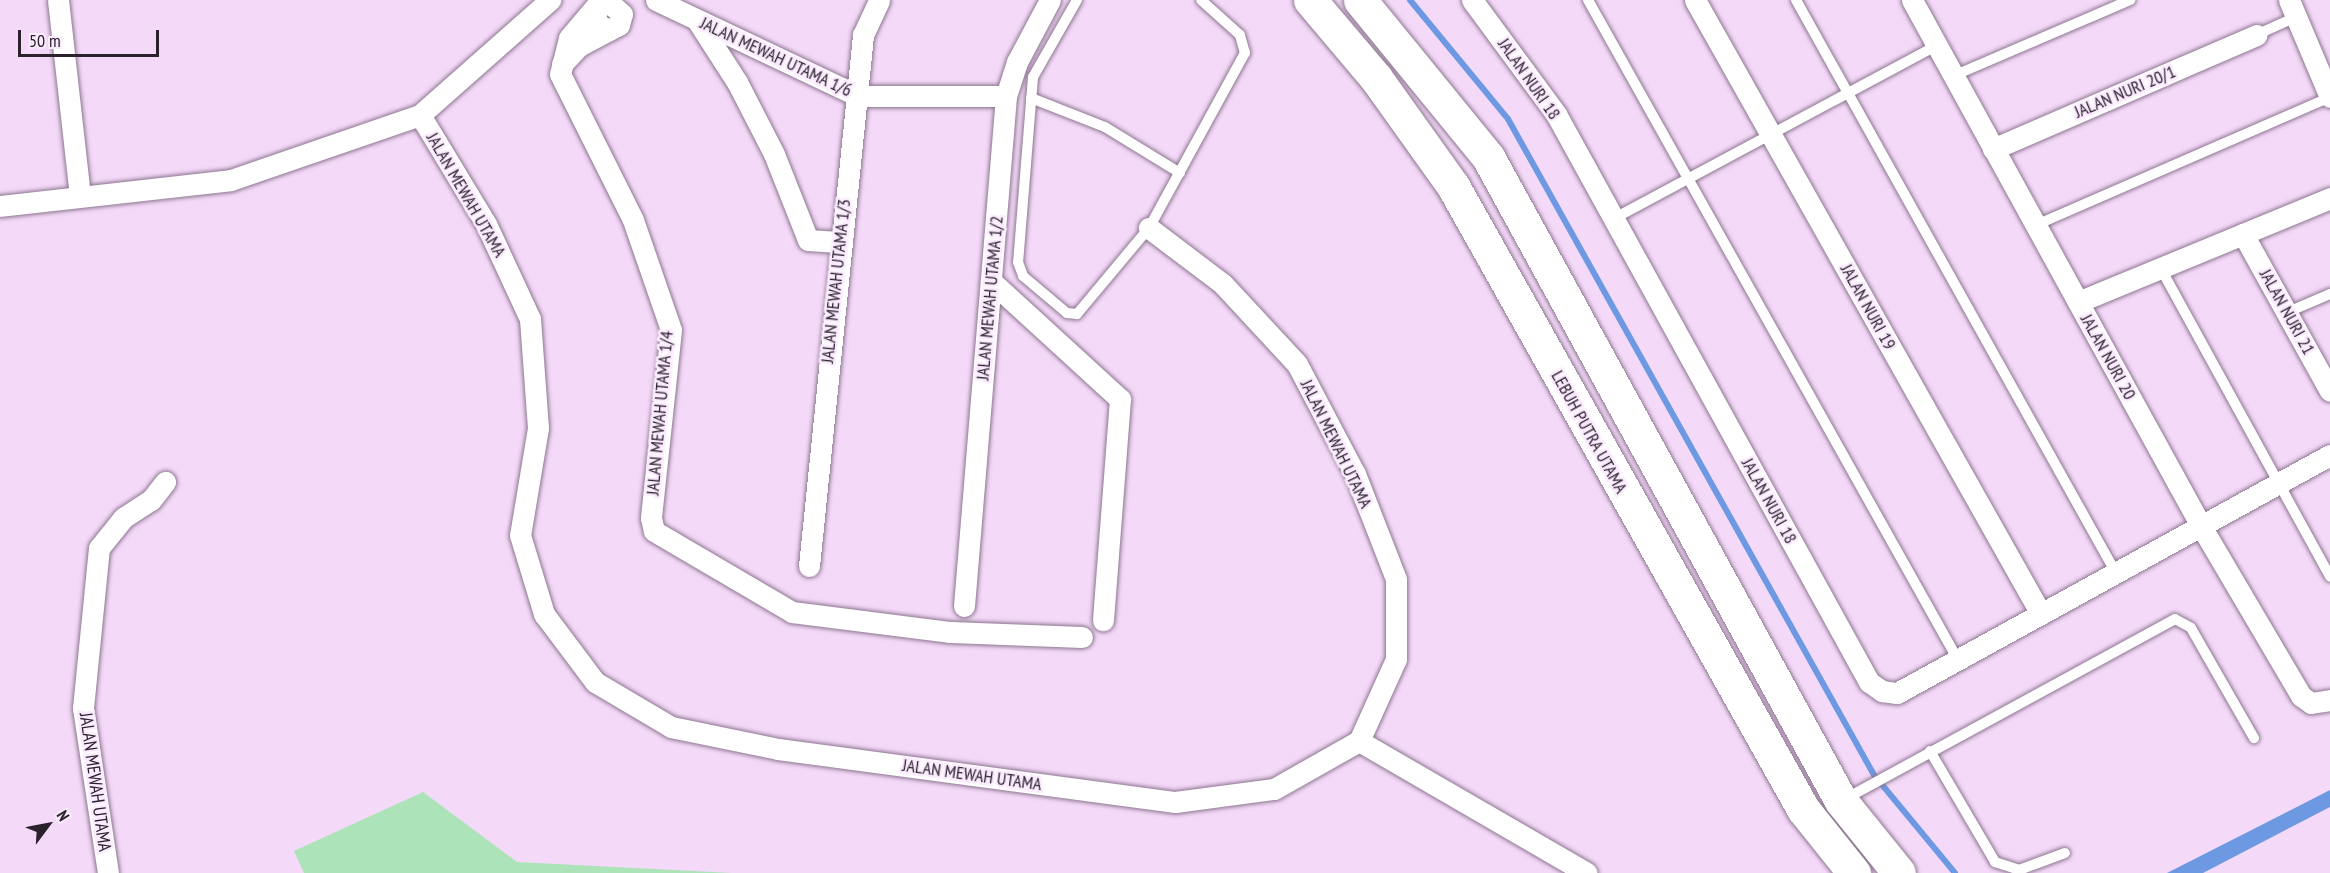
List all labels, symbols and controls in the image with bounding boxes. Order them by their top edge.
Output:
street label: JALAN MEWAH UTAMA 1/6 [696,12,856,102]
scale bar [21,18,162,56]
text: 50 m [29,29,61,52]
street label: JALAN NURI 18 [1493,34,1565,124]
street label: JALAN NURI 20/1 [2071,61,2179,123]
street label: JALAN MEWAH UTAMA [422,129,510,261]
street label: JALAN MEWAH UTAMA 1/3 [817,198,855,364]
street label: JALAN MEWAH UTAMA 1/2 [972,215,1008,381]
street label: JALAN NURI 19 [1836,261,1900,353]
street label: JALAN NURI 21 [2255,266,2319,358]
street label: JALAN NURI 20 [2076,311,2140,403]
street label: JALAN MEWAH UTAMA 1/4 [642,330,678,496]
street label: LEBUH PUTRA UTAMA [1546,367,1632,497]
street label: JALAN MEWAH UTAMA [1296,376,1376,512]
street label: JALAN NURI 18 [1737,455,1801,547]
street label: JALAN MEWAH UTAMA [75,711,115,853]
street label: JALAN MEWAH UTAMA [901,755,1043,795]
north arrow [18,795,78,855]
text: N [52,806,74,824]

